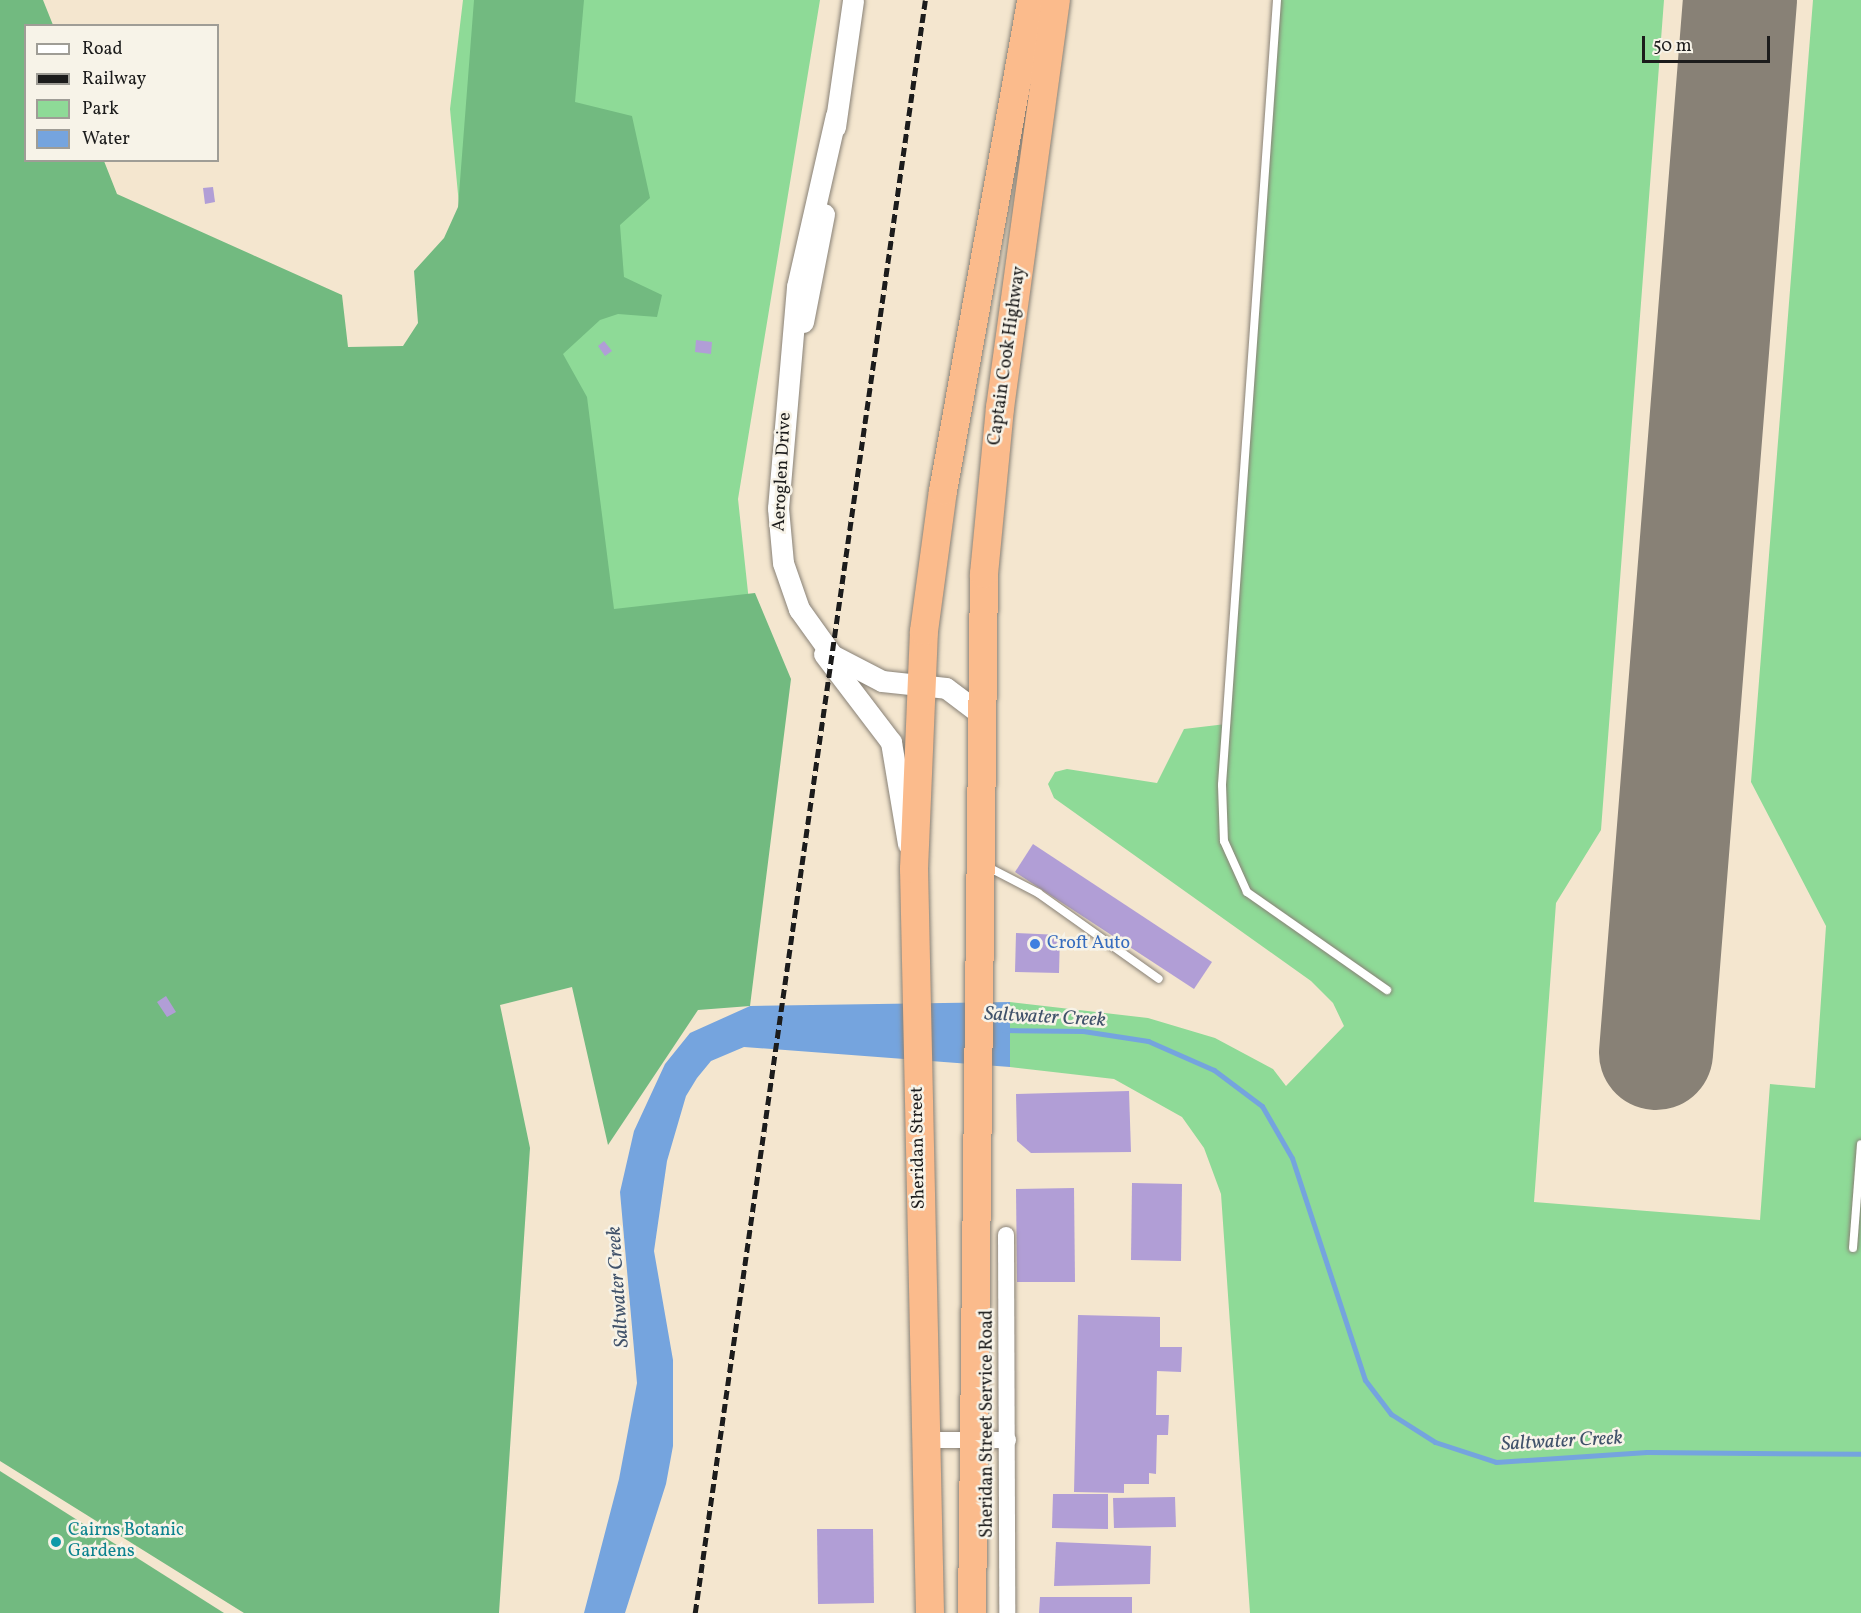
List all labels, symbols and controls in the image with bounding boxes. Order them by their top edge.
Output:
legend [24,24,219,162]
scale bar [1645,24,1772,62]
text: 50 m [1653,34,1692,59]
text: Road [82,37,123,62]
text: Railway [82,67,146,92]
text: Park [82,97,119,122]
text: Water [82,127,130,152]
street label: Captain Cook Highway [985,265,1031,447]
street label: Aeroglen Drive [769,412,797,532]
place label: Croft Auto [1047,933,1130,955]
marker: Croft Auto [1028,937,1042,951]
water label: Saltwater Creek [984,1003,1106,1033]
street label: Sheridan Street [907,1086,931,1210]
water label: Saltwater Creek [603,1226,635,1348]
street label: Sheridan Street Service Road [977,1310,999,1538]
water label: Saltwater Creek [1501,1427,1623,1457]
place label: Cairns Botanic Gardens [68,1521,184,1564]
marker: Cairns Botanic Gardens [49,1535,63,1549]

